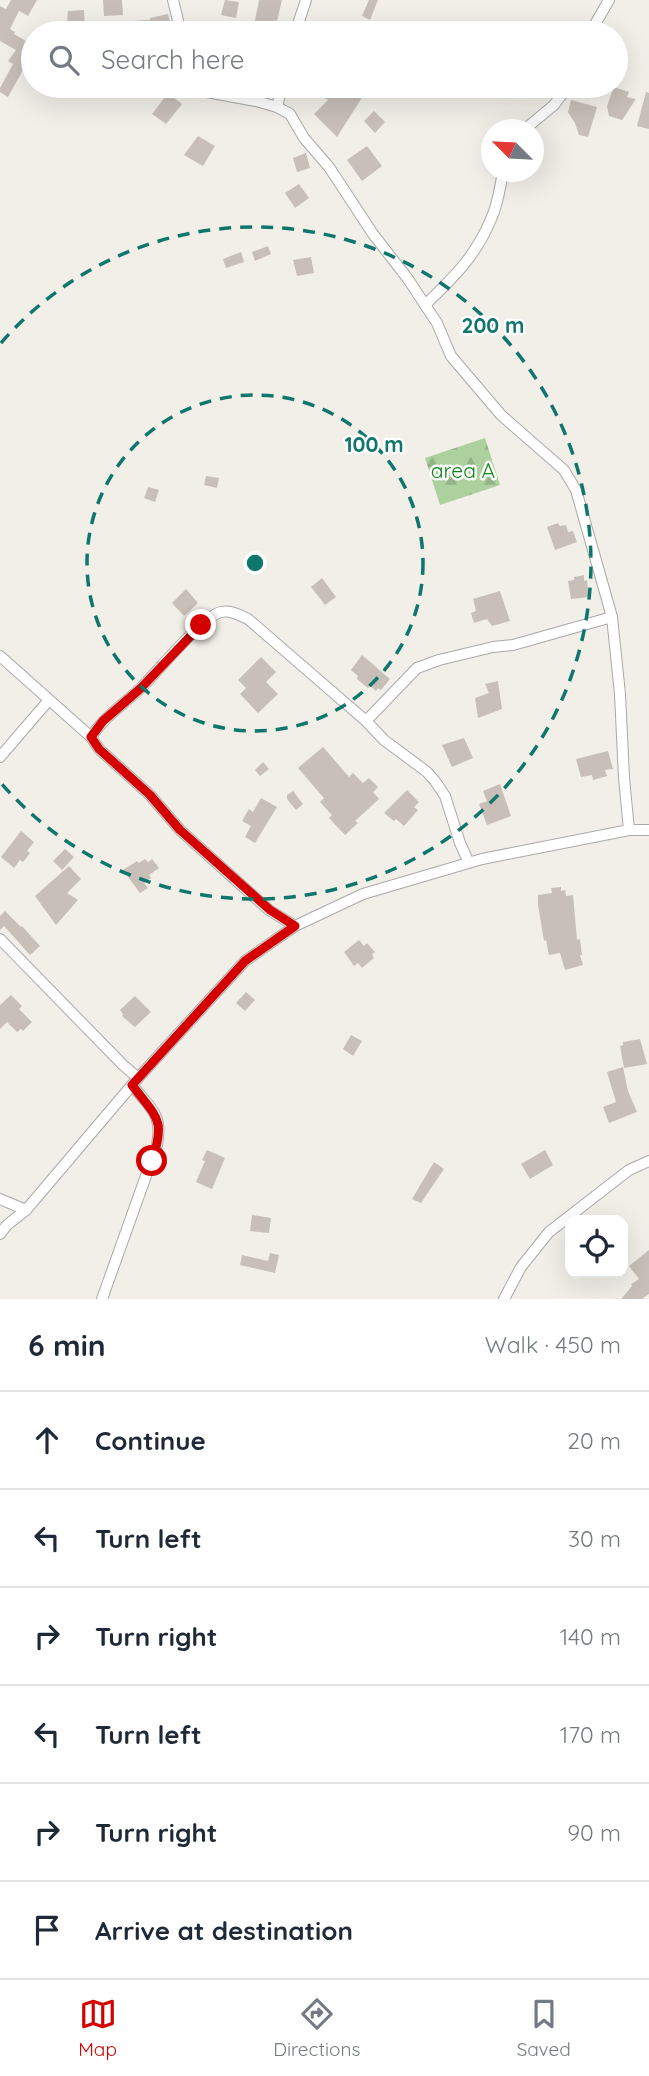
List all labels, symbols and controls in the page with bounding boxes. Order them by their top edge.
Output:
search box [21,21,628,98]
icon: search [45,41,83,79]
text: Search here [101,43,245,76]
north arrow [481,119,544,182]
text: 200 m [462,312,524,338]
text: 100 m [344,431,404,457]
park label: area A [431,457,495,483]
centre of rings [243,551,267,575]
route end [185,609,216,640]
route start [136,1145,167,1176]
map controls [565,1215,628,1278]
button: locate [565,1215,628,1278]
text: 6 min [28,1326,106,1364]
text: Walk · 450 m [485,1330,621,1359]
icon: ahead [28,1421,66,1459]
text: Continue [95,1424,206,1457]
text: 20 m [567,1426,621,1455]
icon: left [28,1519,66,1557]
text: Turn left [95,1522,202,1555]
text: 30 m [568,1524,621,1553]
icon: right [28,1617,66,1655]
text: Turn right [95,1620,217,1653]
text: 140 m [560,1622,621,1651]
icon: left [28,1715,66,1753]
text: Turn left [95,1718,202,1751]
text: 170 m [560,1720,621,1749]
icon: right [28,1813,66,1851]
text: Turn right [95,1816,217,1849]
text: 90 m [567,1818,621,1847]
icon: arrive [28,1911,66,1949]
text: Arrive at destination [95,1914,353,1947]
tab: Map [78,1995,117,2061]
tab: Directions [273,1995,360,2061]
tab: Saved [517,1995,571,2061]

